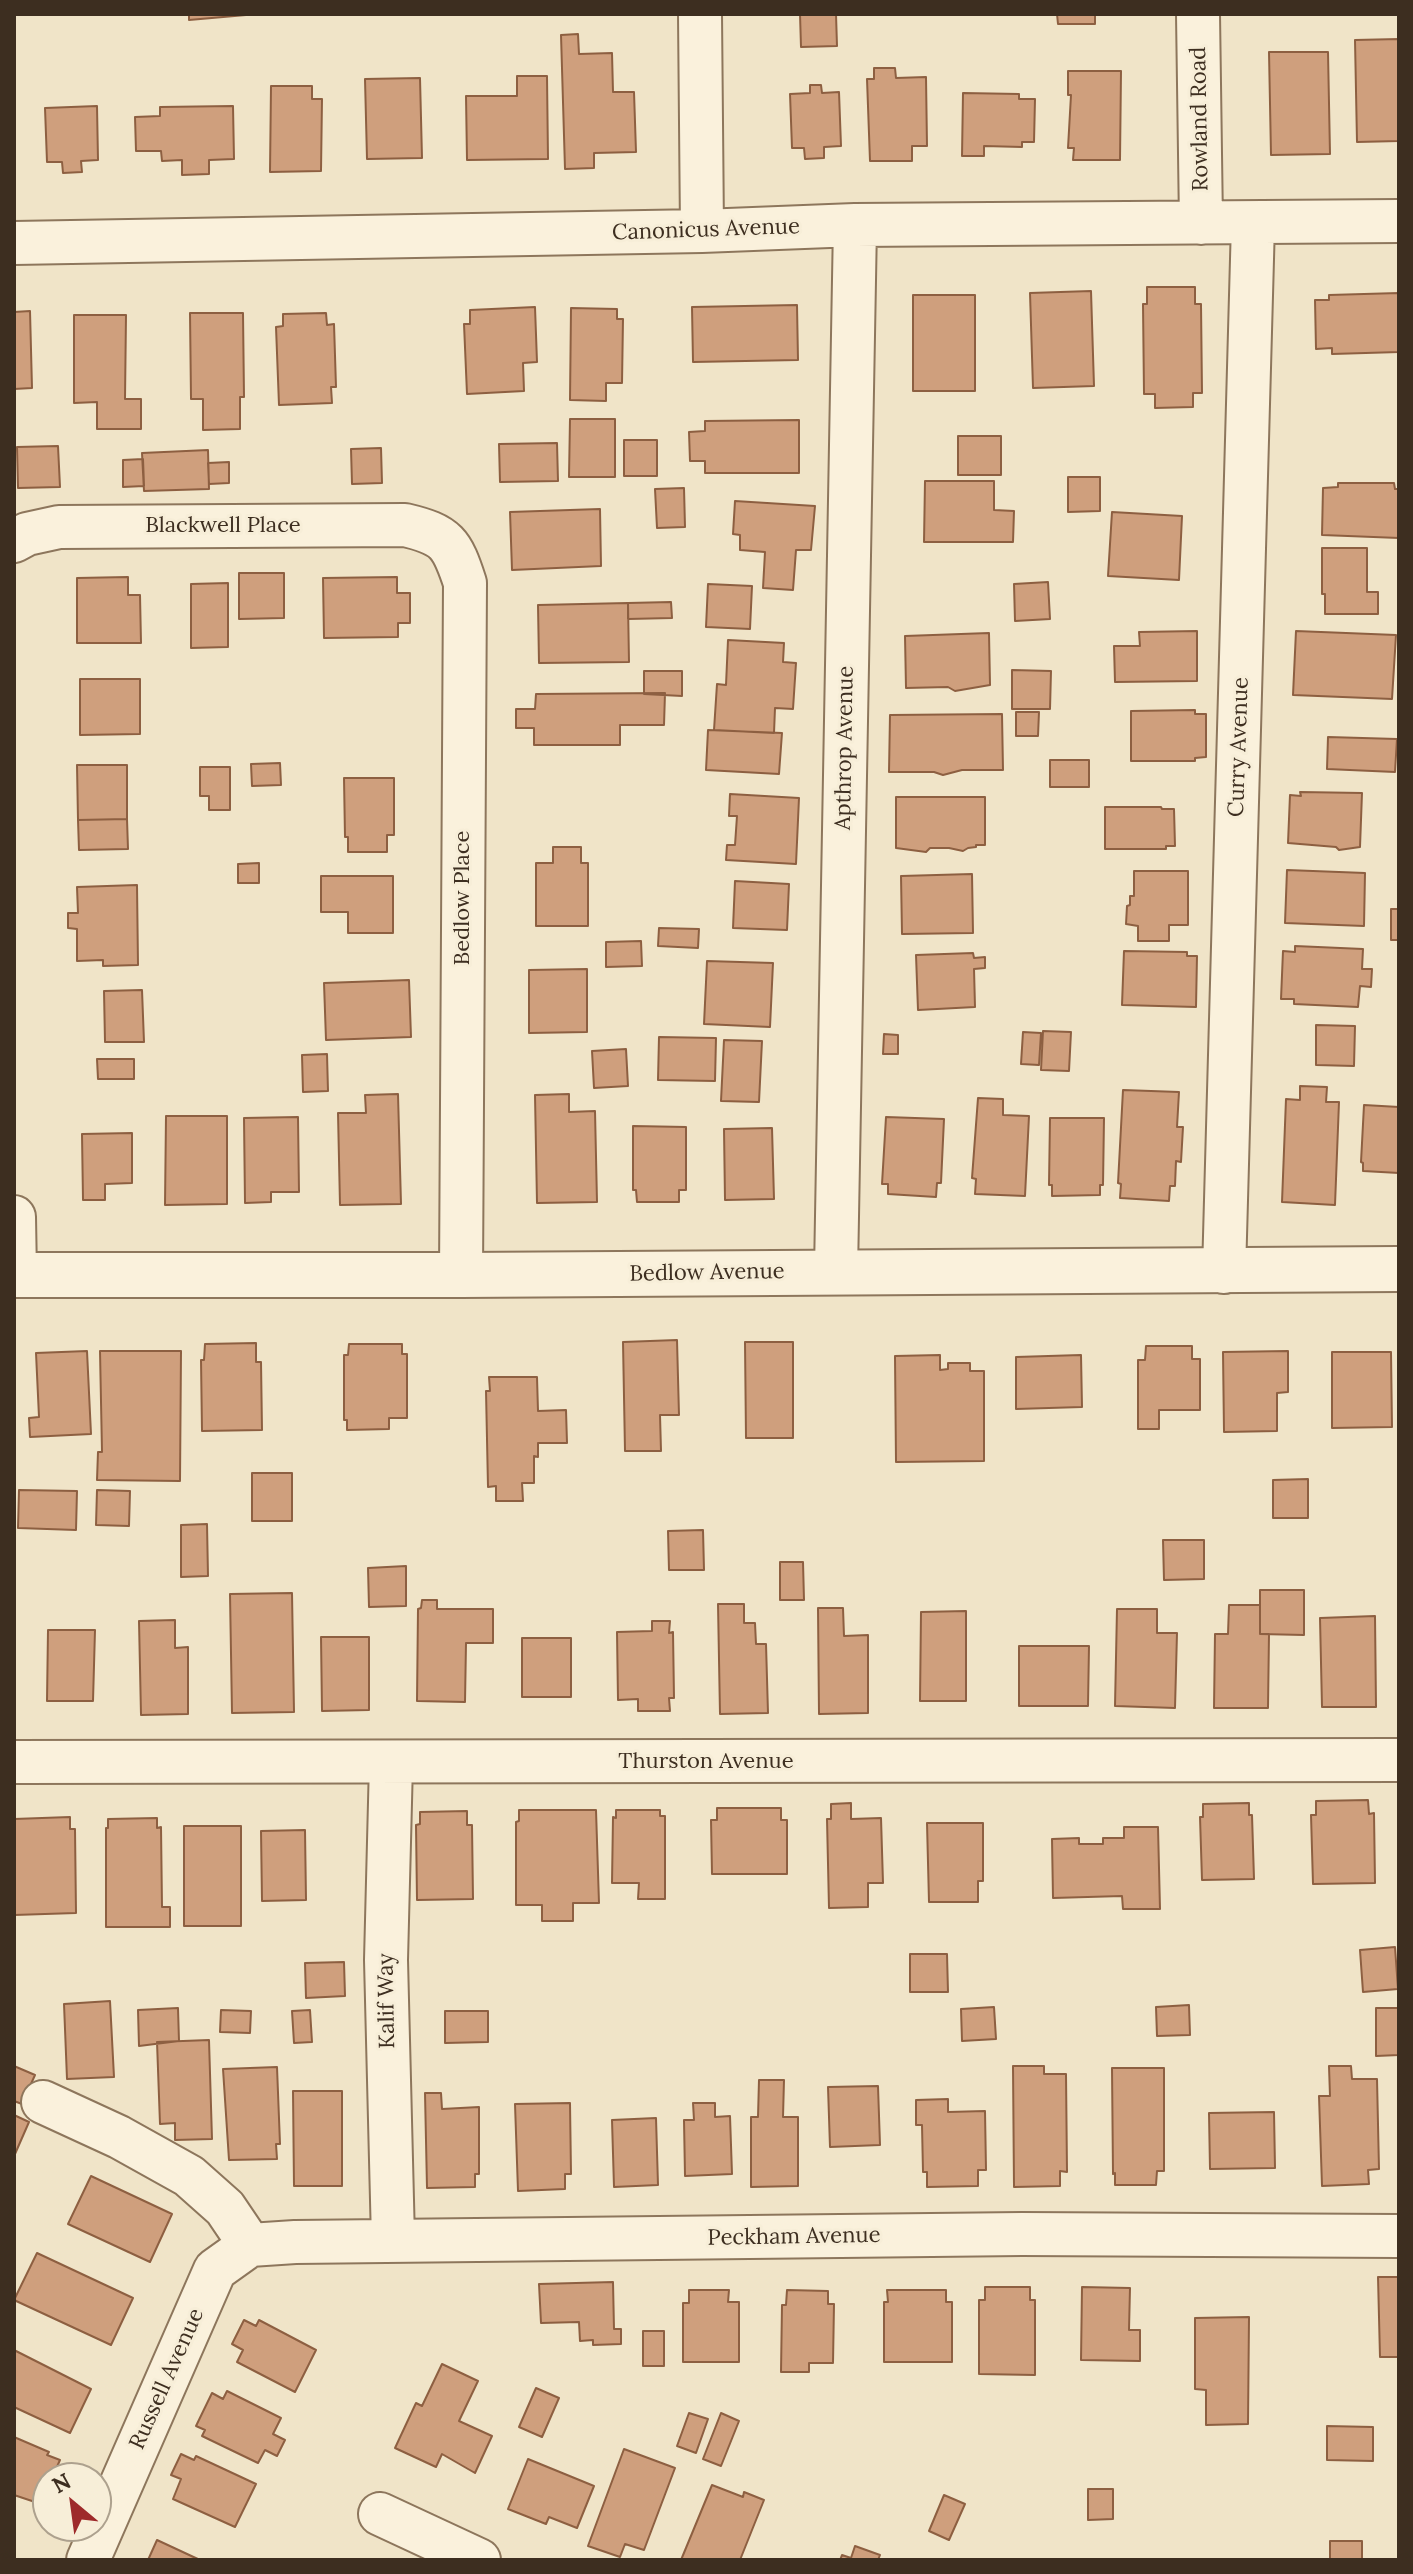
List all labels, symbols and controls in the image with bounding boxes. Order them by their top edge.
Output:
street label: Rowland Road [1186,46,1214,192]
street label: Canonicus Avenue [612,214,800,246]
street label: Blackwell Place [145,513,301,539]
street label: Apthrop Avenue [830,666,860,830]
street label: Curry Avenue [1223,677,1255,817]
street label: Bedlow Place [450,831,476,965]
street label: Bedlow Avenue [629,1258,785,1288]
street label: Thurston Avenue [618,1749,794,1775]
street label: Kalif Way [373,1953,401,2049]
street label: Peckham Avenue [707,2222,881,2252]
street label: Russell Avenue [124,2304,210,2454]
north arrow [32,2462,112,2542]
text: N [47,2466,76,2499]

